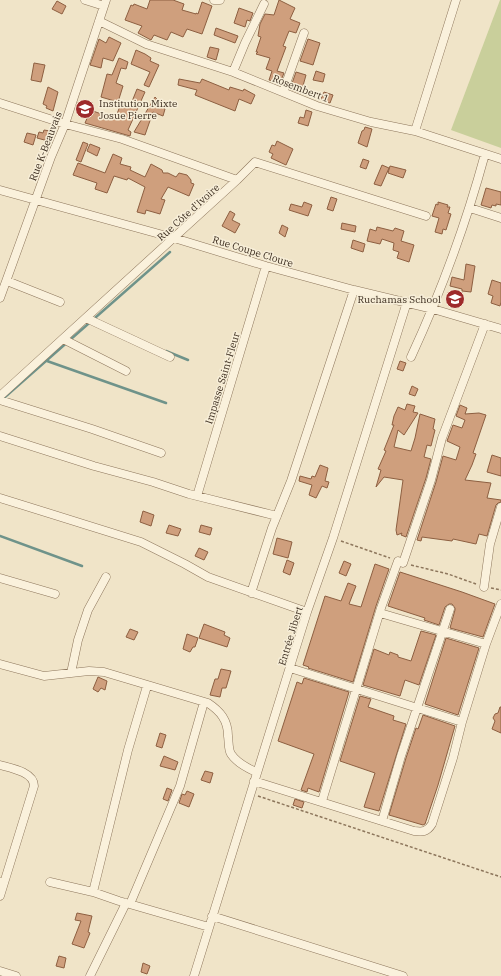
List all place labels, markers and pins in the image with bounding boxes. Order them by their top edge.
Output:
place label: Institution Mixte Josue Pierre [99,97,177,122]
school or university icon: Institution Mixte Josue Pierre [74,98,96,120]
school or university icon: Ruchamas School [444,288,466,310]
place label: Ruchamas School [357,293,441,306]

